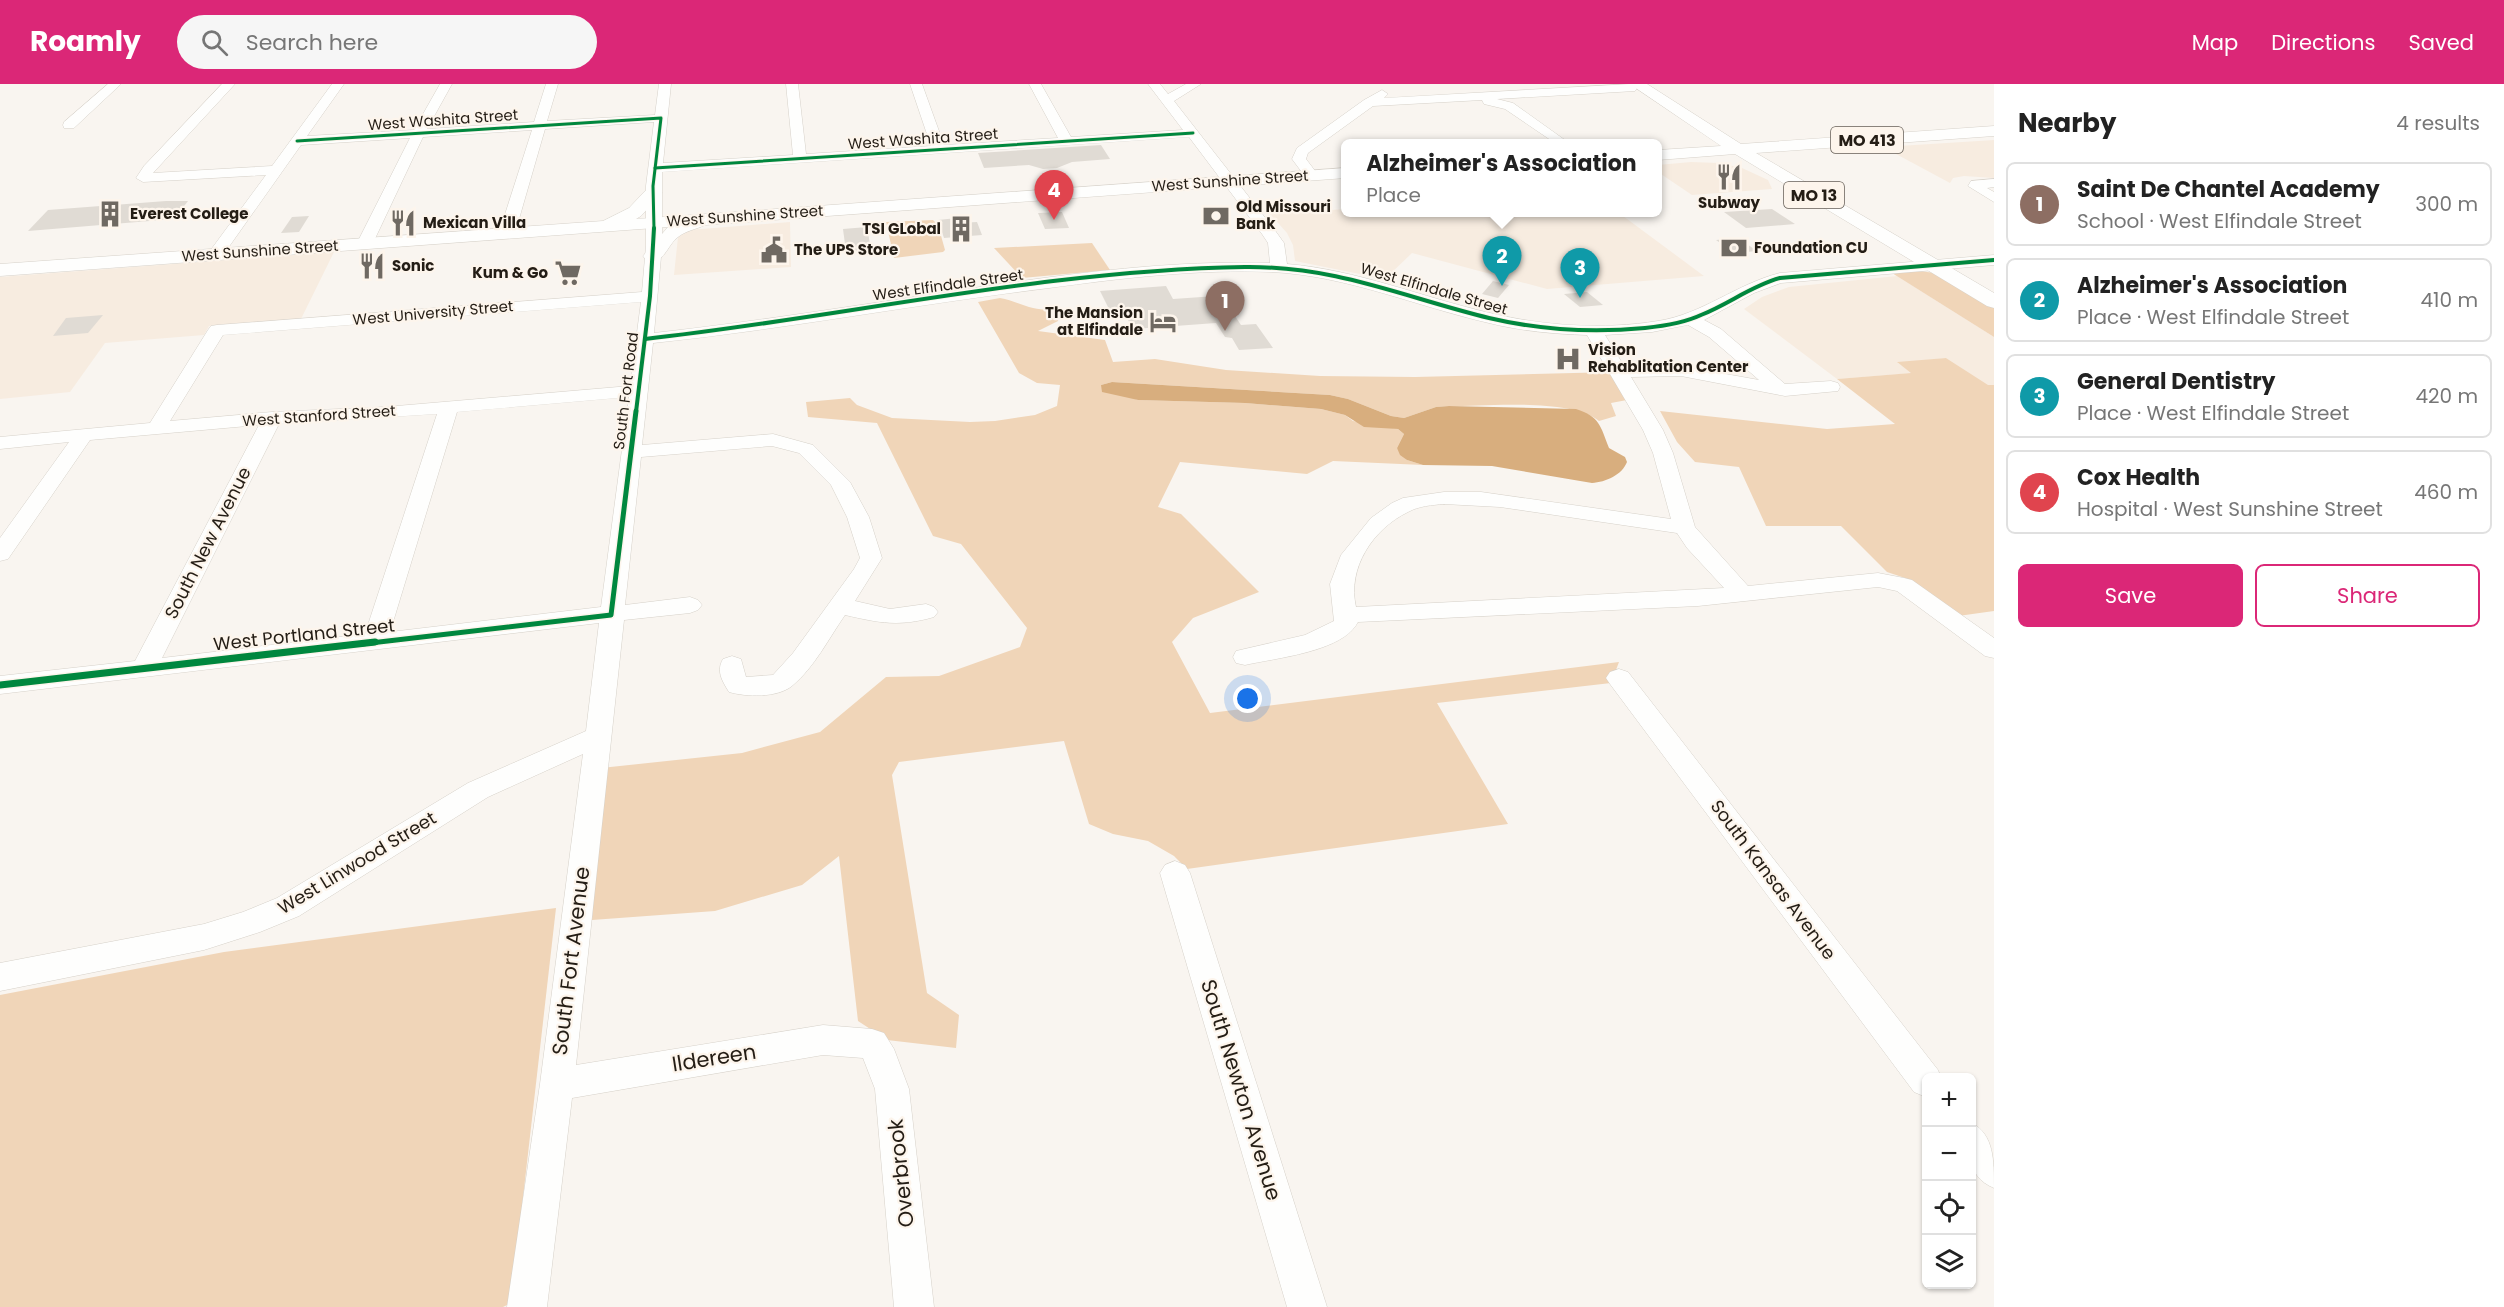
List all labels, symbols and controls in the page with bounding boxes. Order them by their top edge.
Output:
search box [177,15,597,69]
text: Roamly [30,22,141,61]
icon: search [198,26,231,59]
text: Search here [246,27,378,58]
text: Map [2192,28,2238,57]
text: Directions [2271,28,2375,57]
text: Saved [2408,28,2474,57]
street label: West Washita Street [367,104,519,135]
text: Nearby [2018,105,2116,141]
text: 4 results [2396,109,2480,137]
street label: West Washita Street [847,123,999,154]
road number: MO 413 [1831,127,1903,153]
popup [1341,139,1662,217]
text: Alzheimer's Association [1366,148,1637,179]
restaurant icon: Subway [1714,162,1744,192]
street label: West Sunshine Street [1151,165,1309,196]
pin: 4 [1034,170,1074,220]
text: Saint De Chantel Academy [2077,174,2380,205]
text: Place [1366,181,1421,209]
road number: MO 13 [1784,182,1844,208]
text: 1 [2036,190,2043,218]
text: 300 m [2415,190,2478,218]
place label: Subway [1698,192,1761,213]
place label: Old Missouri Bank [1236,196,1331,234]
building icon: Everest College [95,199,125,229]
street label: West Sunshine Street [666,200,824,231]
bank icon: Old Missouri Bank [1201,201,1231,231]
place label: Everest College [130,203,249,224]
text: School · West Elfindale Street [2077,207,2362,235]
restaurant icon: Mexican Villa [388,208,418,238]
place label: Mexican Villa [423,212,526,233]
building icon: TSI GLobal [946,214,976,244]
place label: TSI GLobal [862,218,941,239]
bank icon: Foundation CU [1719,233,1749,263]
street label: West Sunshine Street [181,235,339,266]
public building icon: The UPS Store [759,235,789,265]
pin: 2 [1482,236,1522,286]
place label: Foundation CU [1754,237,1868,258]
place label: The UPS Store [794,239,898,260]
pin: 3 [1560,248,1600,298]
restaurant icon: Sonic [357,251,387,281]
place label: Sonic [392,255,434,276]
street label: West Elfindale Street [1358,257,1510,320]
supermarket icon: Kum & Go [553,258,583,288]
place label: Kum & Go [472,262,548,283]
street label: West Elfindale Street [871,264,1025,305]
text: Alzheimer's Association [2077,270,2347,301]
pin: 1 [1206,282,1244,331]
text: 2 [2034,286,2045,314]
text: 410 m [2421,286,2478,314]
street label: West University Street [352,295,514,330]
place label: The Mansion at Elfindale [1045,302,1143,340]
text: Place · West Elfindale Street [2077,303,2349,331]
hotel icon: The Mansion at Elfindale [1148,307,1178,337]
street label: South Fort Road [608,331,643,451]
place label: Vision Rehablitation Center [1588,339,1749,377]
hospital icon: Vision Rehablitation Center [1553,344,1583,374]
text: General Dentistry [2077,366,2276,397]
text: 3 [2033,382,2046,410]
text: 420 m [2415,382,2478,410]
text: Place · West Elfindale Street [2077,399,2349,427]
street label: West Stanford Street [242,400,396,431]
street label: South New Avenue [158,462,257,623]
text: Cox Health [2077,462,2200,493]
text: 4 [2033,478,2046,506]
text: 460 m [2414,478,2478,506]
text: Hospital · West Sunshine Street [2077,495,2383,523]
button: Save [2018,564,2243,627]
button: Share [2255,564,2480,627]
street label: West Portland Street [212,613,396,656]
your location [1233,684,1262,713]
street label: South Kansas Avenue [1705,795,1842,965]
street label: West Linwood Street [273,805,441,920]
street label: South Fort Avenue [545,865,596,1057]
street label: South Newton Avenue [1194,976,1289,1204]
street label: Ildereen [670,1037,758,1078]
map controls [1922,1073,1976,1289]
button: + [1922,1073,1976,1127]
street label: Overbrook [880,1117,921,1229]
button: − [1922,1127,1976,1181]
button: locate [1922,1181,1976,1235]
button: layers [1922,1235,1976,1289]

